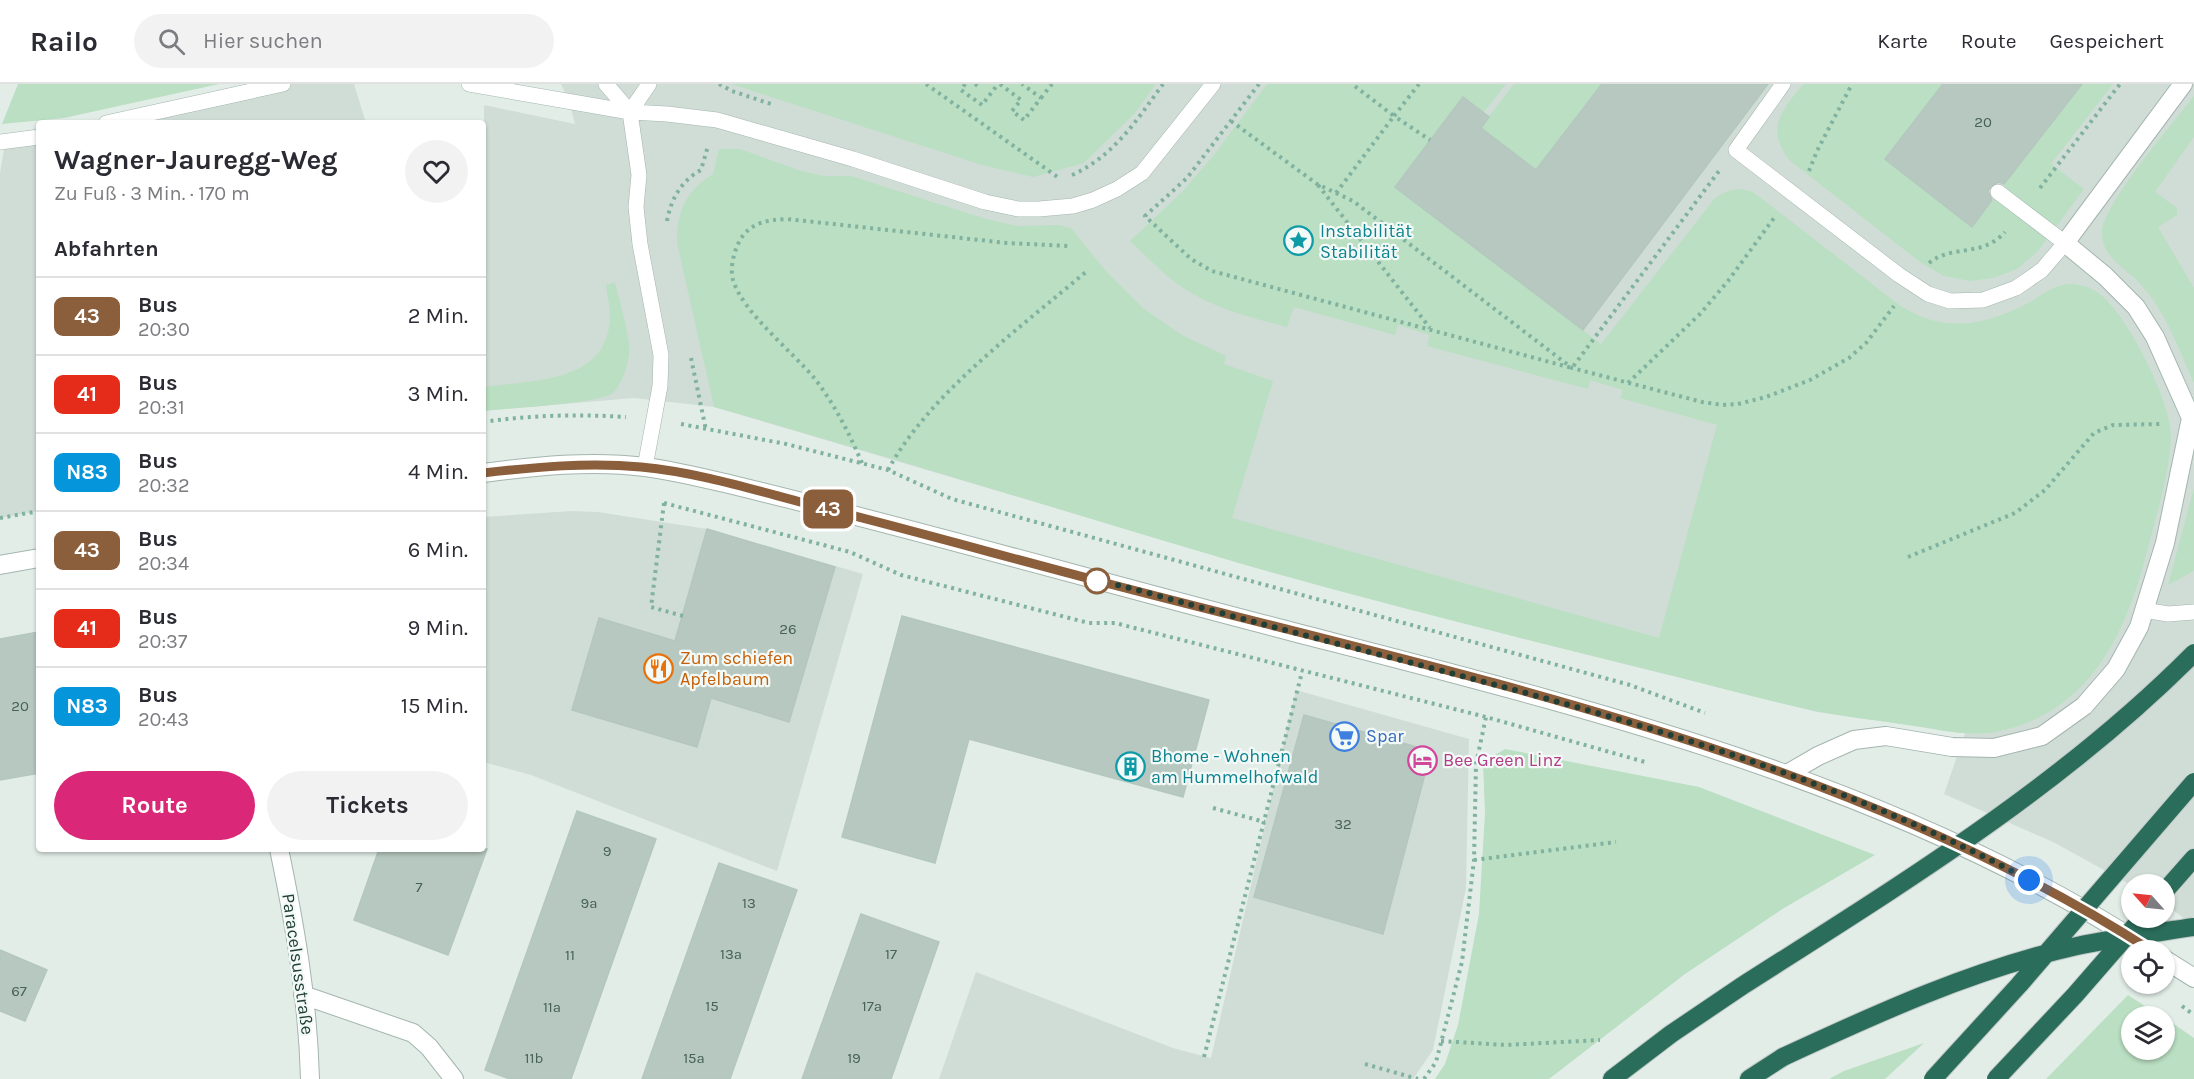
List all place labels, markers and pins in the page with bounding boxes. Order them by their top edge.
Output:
place label: Instabilität Stabilität [1320,220,1412,263]
place icon: Instabilität Stabilität [1283,225,1315,257]
unlabelled marker [1084,568,1110,594]
place label: Zum schiefen Apfelbaum [680,647,793,690]
restaurant icon: Zum schiefen Apfelbaum [643,652,675,684]
supermarket icon: Spar [1329,720,1361,752]
place label: Spar [1366,725,1404,747]
hotel icon: Bee Green Linz [1406,744,1438,776]
place label: Bhome - Wohnen am Hummelhofwald [1151,745,1318,788]
place label: Bee Green Linz [1443,749,1562,771]
building icon: Bhome - Wohnen am Hummelhofwald [1114,750,1146,782]

